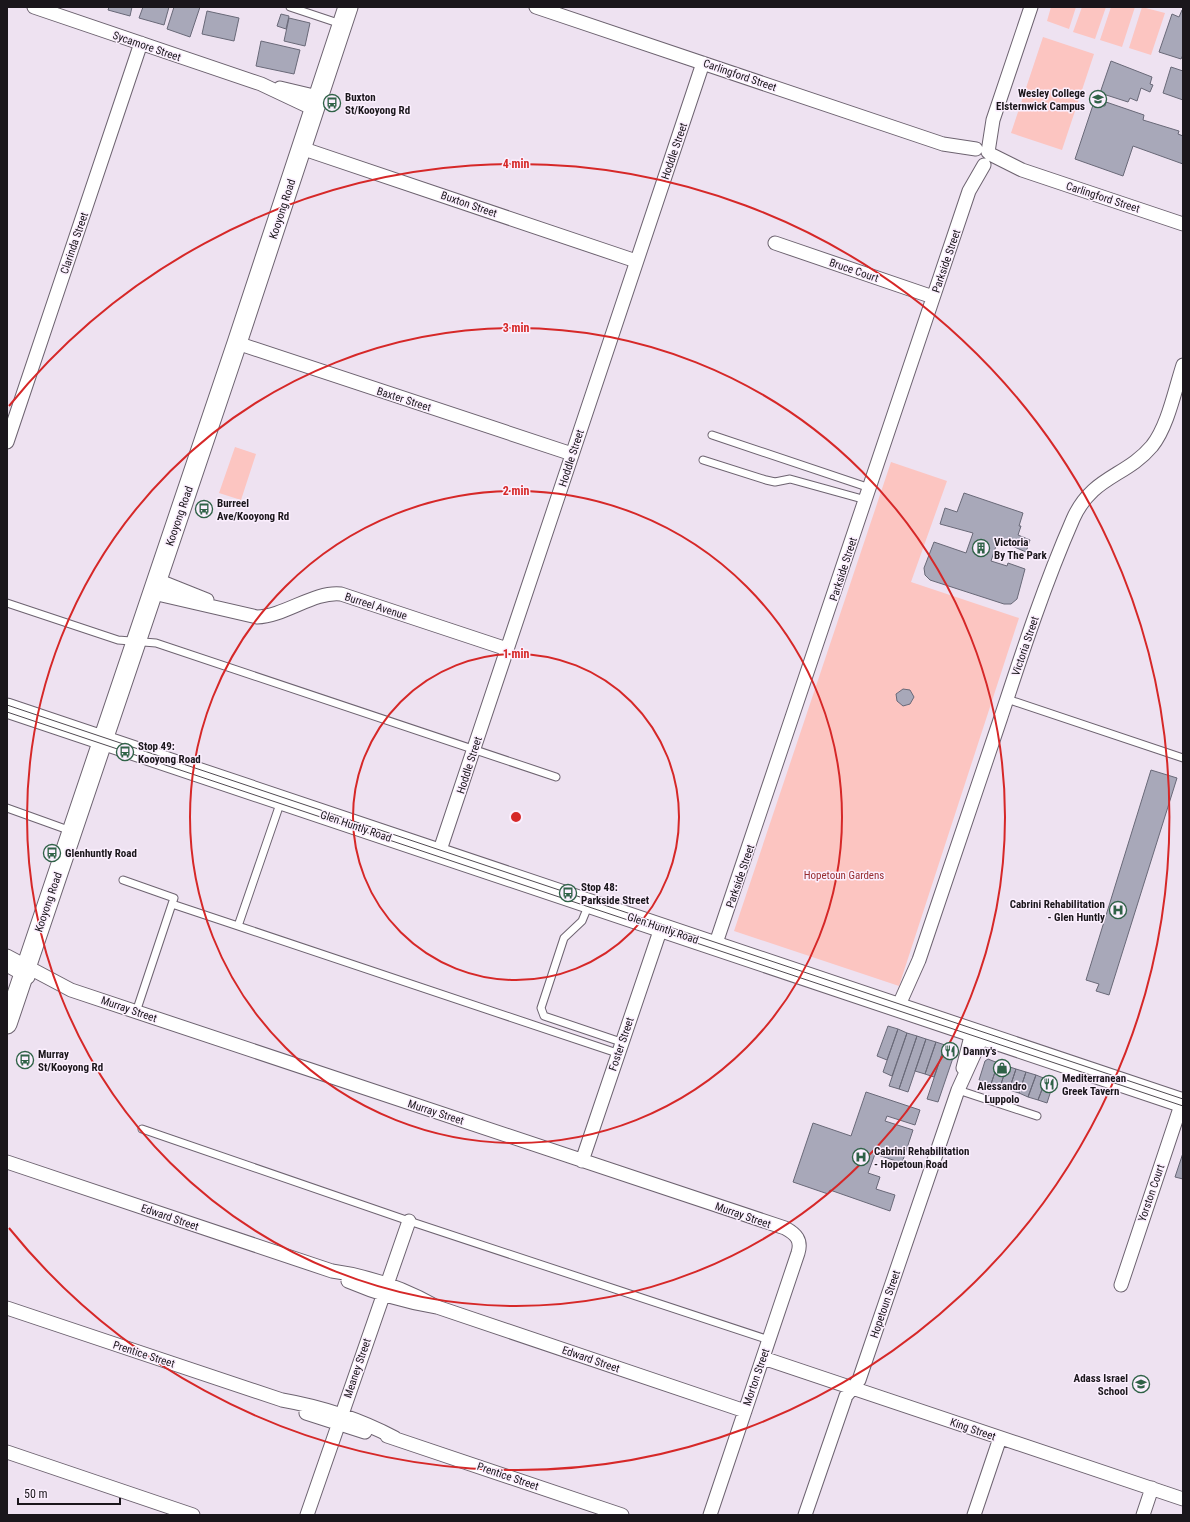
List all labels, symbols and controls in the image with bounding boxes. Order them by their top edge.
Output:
street label: Sycamore Street [111,29,183,64]
street label: Carlingford Street [701,57,778,94]
place label: Wesley College Elsternwick Campus [996,87,1085,113]
school or university icon: Wesley College Elsternwick Campus [1088,89,1108,109]
place label: Buxton St/Kooyong Rd [345,91,410,117]
bus stop icon: Buxton St/Kooyong Rd [322,93,342,113]
street label: Hoddle Street [659,121,690,181]
text: 4 min [503,157,529,171]
street label: Kooyong Road [267,178,298,241]
street label: Carlingford Street [1064,179,1141,216]
street label: Buxton Street [439,189,499,220]
street label: Clarinda Street [58,211,91,276]
street label: Parkside Street [930,228,963,295]
street label: Bruce Court [827,256,880,285]
text: 3 min [503,321,529,335]
street label: Baxter Street [375,385,433,414]
street label: Hoddle Street [556,428,587,488]
text: 2 min [503,484,529,498]
street label: Kooyong Road [163,485,196,548]
place label: Burreel Ave/Kooyong Rd [217,497,289,523]
bus stop icon: Burreel Ave/Kooyong Rd [194,499,214,519]
street label: Parkside Street [827,536,860,603]
place label: Victoria By The Park [994,536,1047,562]
building icon: Victoria By The Park [971,538,991,558]
street label: Burreel Avenue [343,590,409,623]
street label: Victoria Street [1009,615,1042,678]
text: 1 min [503,647,529,661]
street label: Hoddle Street [454,735,485,795]
place label: Stop 49: Kooyong Road [138,740,201,766]
bus stop icon: Stop 49: Kooyong Road [115,742,135,762]
street label: Glen Huntly Road [319,808,393,845]
centre of rings [509,810,523,824]
bus stop icon: Glenhuntly Road [42,843,62,863]
street label: Parkside Street [724,843,757,910]
place label: Glenhuntly Road [65,847,137,860]
park label: Hopetoun Gardens [804,869,884,882]
street label: Kooyong Road [32,871,65,934]
place label: Stop 48: Parkside Street [581,881,650,907]
bus stop icon: Stop 48: Parkside Street [558,883,578,903]
place label: Cabrini Rehabilitation - Glen Huntly [1010,898,1105,924]
hospital icon: Cabrini Rehabilitation - Glen Huntly [1108,900,1128,920]
street label: Glen Huntly Road [626,910,700,947]
street label: Murray Street [99,994,158,1025]
street label: Foster Street [606,1016,637,1073]
restaurant icon: Danny's [940,1041,960,1061]
place label: Danny's [963,1045,996,1058]
place label: Murray St/Kooyong Rd [38,1048,103,1074]
bus stop icon: Murray St/Kooyong Rd [15,1050,35,1070]
shop icon: Alessandro Luppolo [992,1058,1012,1078]
place label: Mediterranean Greek Tavern [1062,1072,1126,1098]
restaurant icon: Mediterranean Greek Tavern [1039,1074,1059,1094]
place label: Alessandro Luppolo [977,1080,1027,1106]
street label: Murray Street [406,1097,466,1128]
place label: Cabrini Rehabilitation - Hopetoun Road [874,1145,969,1171]
hospital icon: Cabrini Rehabilitation - Hopetoun Road [851,1147,871,1167]
street label: Yorston Court [1136,1163,1167,1224]
street label: Murray Street [713,1200,772,1231]
street label: Edward Street [139,1202,200,1233]
street label: Hopetoun Street [868,1269,903,1340]
street label: Meaney Street [341,1337,374,1400]
street label: Prentice Street [111,1338,176,1371]
street label: Edward Street [560,1344,621,1375]
street label: Morton Street [741,1347,772,1408]
place label: Adass Israel School [1074,1372,1128,1398]
school or university icon: Adass Israel School [1131,1374,1151,1394]
street label: King Street [948,1416,997,1443]
street label: Prentice Street [475,1460,540,1493]
scale bar [18,1480,120,1506]
text: 50 m [24,1487,48,1501]

